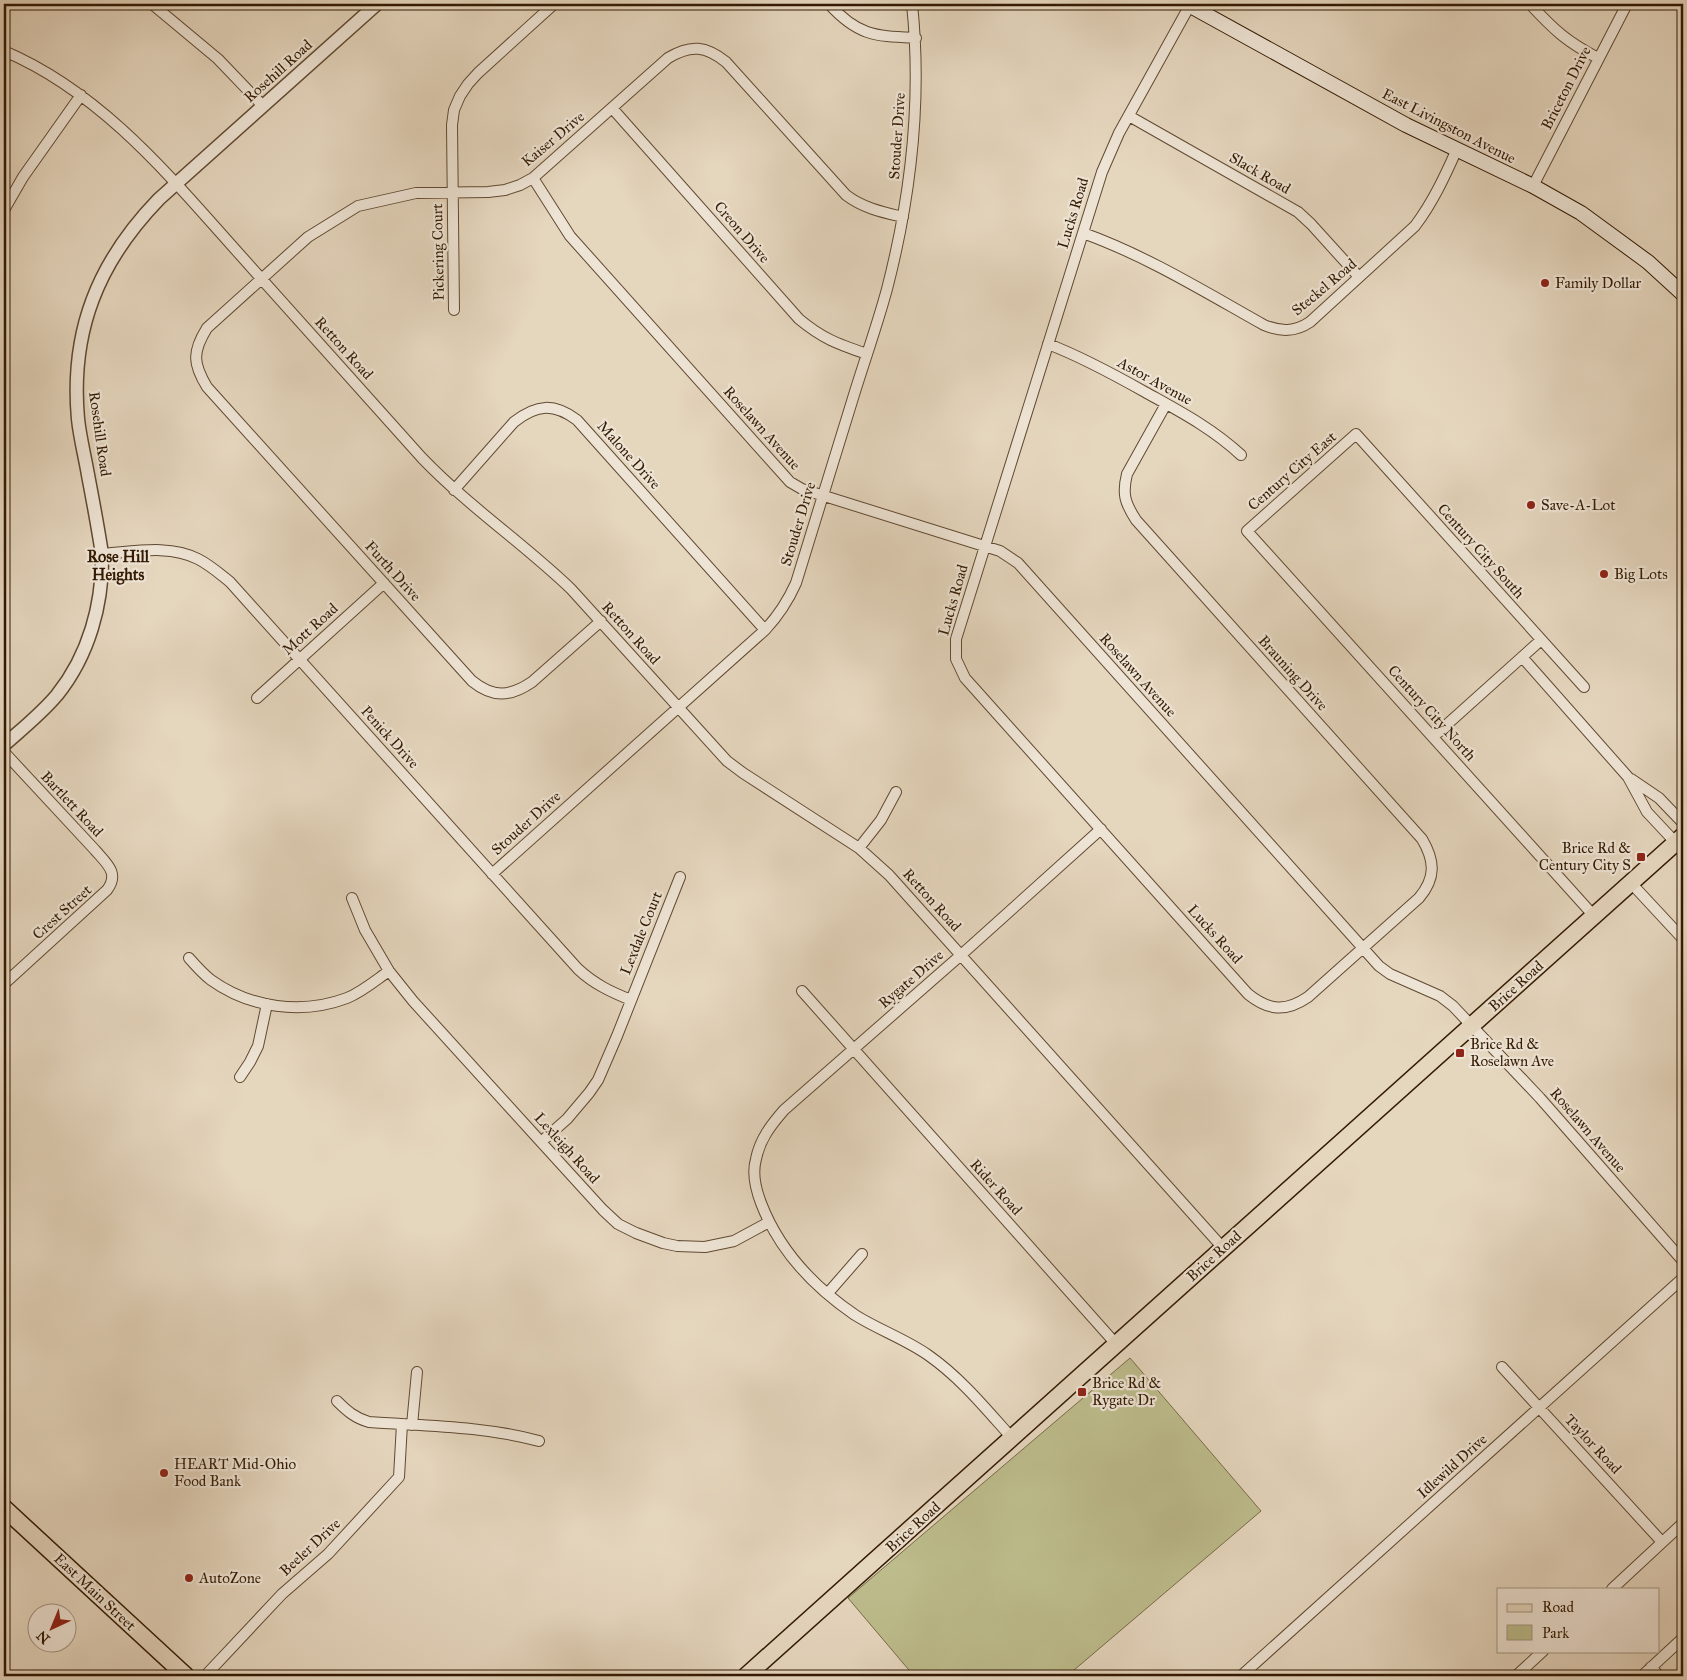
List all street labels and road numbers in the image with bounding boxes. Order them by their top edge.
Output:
street label: Rosehill Road [240,35,316,106]
street label: Briceton Drive [1537,43,1595,133]
street label: East Livingston Avenue [1379,85,1519,167]
street label: Stouder Drive [885,92,909,180]
street label: Kaiser Drive [518,108,588,170]
street label: Slack Road [1226,148,1294,198]
street label: Lucks Road [1054,175,1092,251]
street label: Creon Drive [710,198,774,266]
street label: Pickering Court [428,203,448,301]
street label: Steckel Road [1288,254,1360,319]
street label: Retton Road [311,313,377,383]
street label: Astor Avenue [1114,353,1195,409]
street label: Roselawn Avenue [720,382,804,474]
street label: Rosehill Road [85,390,115,478]
street label: Malone Drive [594,417,664,493]
street label: Century City East [1244,427,1340,514]
street label: Stouder Drive [777,480,819,568]
street label: Century City South [1434,500,1529,603]
street label: Furth Drive [361,537,425,605]
street label: Lucks Road [934,562,972,638]
street label: Retton Road [598,598,664,668]
street label: Mott Road [278,599,342,659]
street label: Roselawn Avenue [1096,629,1180,721]
street label: Brauning Drive [1255,632,1331,714]
street label: Century City North [1384,661,1480,765]
street label: Penick Drive [357,702,423,772]
street label: Bartlett Road [37,767,107,841]
street label: Stouder Drive [488,787,564,859]
street label: Retton Road [899,865,965,935]
street label: Crest Street [29,880,96,943]
street label: Lexdale Court [616,888,666,977]
street label: Lucks Road [1184,901,1246,968]
street label: Rygate Drive [875,946,947,1012]
street label: Brice Road [1485,956,1547,1015]
street label: Roselawn Avenue [1546,1084,1630,1176]
street label: Lexleigh Road [531,1109,604,1187]
street label: Rider Road [966,1155,1026,1219]
street label: Brice Road [1183,1226,1245,1285]
street label: Taylor Road [1561,1410,1625,1478]
street label: Idlewild Drive [1414,1430,1490,1502]
street label: Brice Road [882,1497,944,1556]
street label: Beeler Drive [276,1514,344,1580]
street label: East Main Street [50,1549,140,1635]

